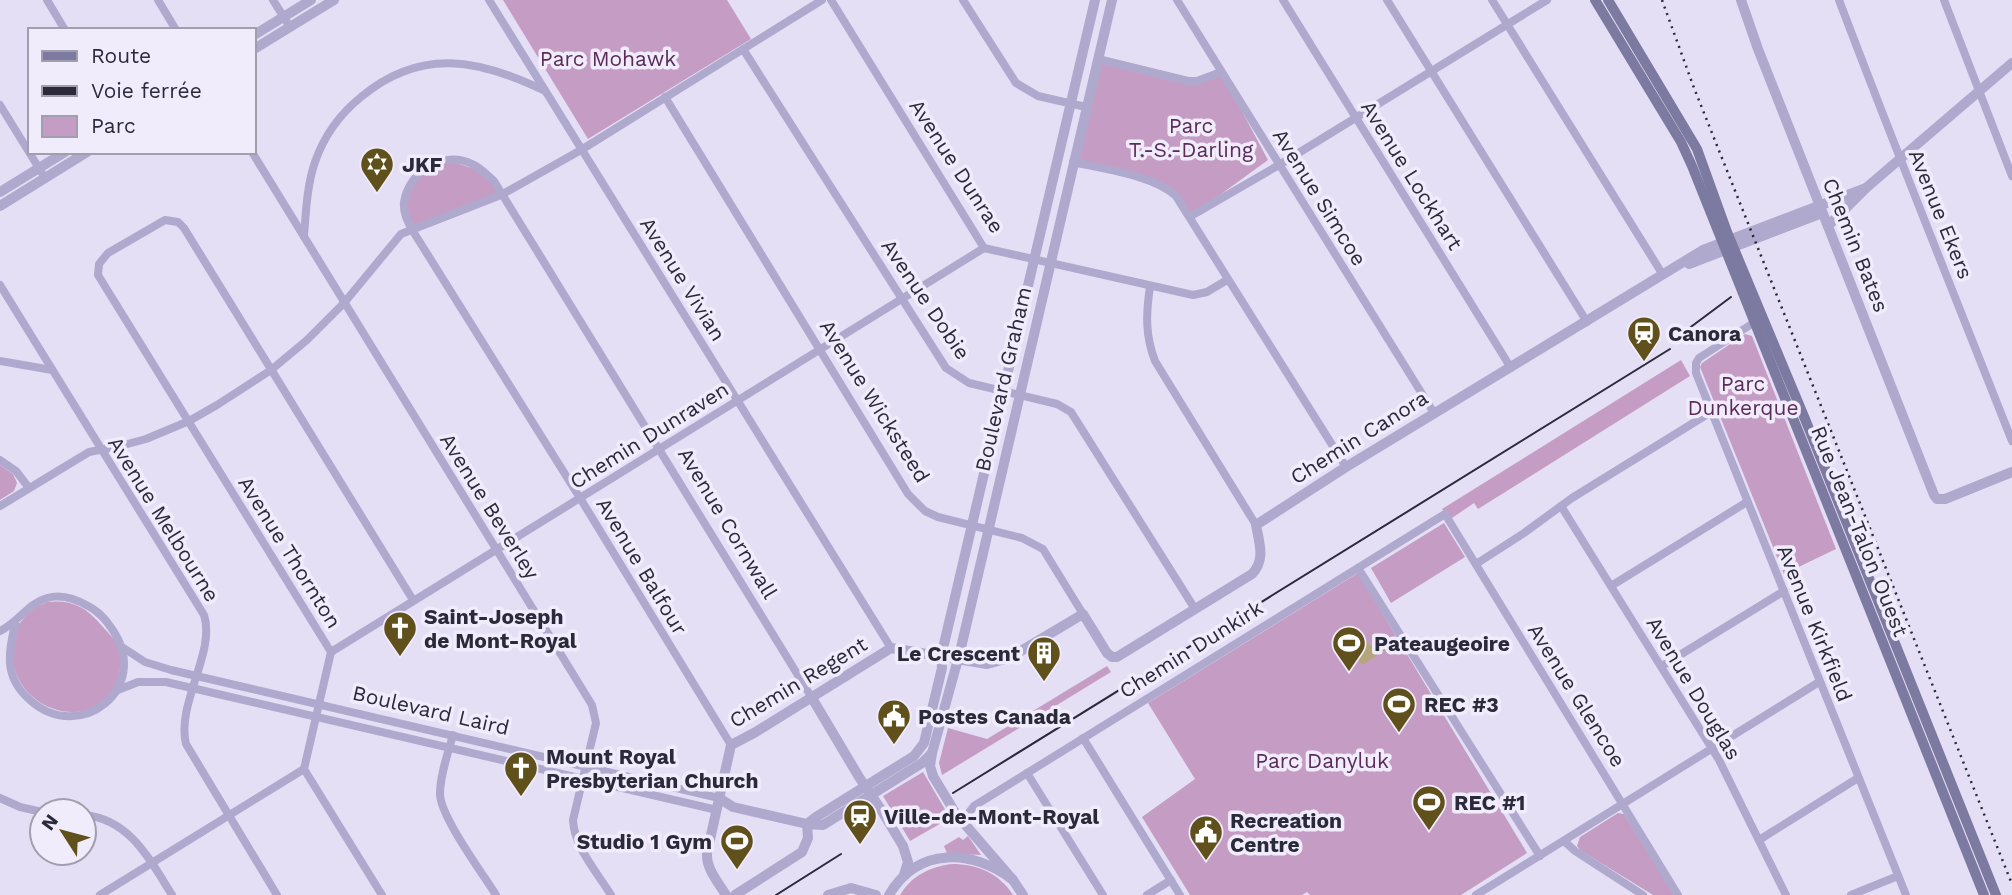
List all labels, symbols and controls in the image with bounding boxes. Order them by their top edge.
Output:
legend [28,28,256,154]
text: Route [91,43,151,68]
park label: Parc Mohawk [540,46,676,71]
text: Voie ferrée [91,78,202,103]
street label: Avenue Dunrae [904,94,1010,238]
street label: Avenue Lockhart [1356,96,1468,255]
text: Parc [91,113,136,138]
park label: Parc T.-S.-Darling [1129,113,1254,162]
street label: Avenue Simcoe [1268,124,1372,270]
synagogue icon: JKF [358,145,396,194]
street label: Avenue Ekers [1904,145,1978,283]
place label: JKF [402,152,443,177]
street label: Chemin Bates [1818,174,1894,316]
street label: Avenue Vivian [635,212,731,346]
street label: Avenue Dobie [876,234,976,364]
street label: Boulevard Graham [970,284,1036,474]
station icon: Canora [1625,314,1663,363]
street label: Avenue Wicksteed [815,315,935,487]
place label: Canora [1668,321,1742,346]
park label: Parc Dunkerque [1687,371,1799,420]
street label: Chemin Dunraven [565,376,733,494]
street label: Chemin Canora [1286,385,1432,489]
street label: Rue Jean-Talon Ouest [1806,422,1914,640]
street label: Avenue Beverley [435,428,545,584]
street label: Avenue Melbourne [103,432,225,606]
street label: Avenue Cornwall [673,443,783,604]
street label: Avenue Thornton [233,471,347,633]
street label: Avenue Balfour [591,493,693,639]
street label: Avenue Kirkfield [1772,541,1858,705]
street label: Chemin Dunkirk [1115,595,1267,703]
place label: Saint-Joseph de Mont-Royal [424,604,577,653]
church icon: Saint-Joseph de Mont-Royal [381,609,419,658]
street label: Avenue Douglas [1641,612,1747,764]
street label: Avenue Glencoe [1523,619,1631,771]
sports icon: Pateaugeoire [1330,624,1368,673]
street label: Chemin Regent [725,631,871,733]
place label: Pateaugeoire [1374,631,1510,656]
building icon: Le Crescent [1025,634,1063,683]
place label: Le Crescent [897,641,1020,666]
street label: Boulevard Laird [350,680,512,740]
sports icon: REC #3 [1380,685,1418,734]
place label: REC #3 [1424,692,1499,717]
public building icon: Postes Canada [875,697,913,746]
place label: Postes Canada [918,704,1072,729]
place label: Mount Royal Presbyterian Church [546,744,759,793]
park label: Parc Danyluk [1255,748,1389,773]
church icon: Mount Royal Presbyterian Church [502,749,540,798]
sports icon: REC #1 [1410,783,1448,832]
place label: REC #1 [1454,790,1525,815]
north arrow [28,797,98,867]
station icon: Ville-de-Mont-Royal [841,797,879,846]
place label: Ville-de-Mont-Royal [884,804,1099,829]
place label: Recreation Centre [1230,808,1342,857]
text: N [36,810,63,835]
public building icon: Recreation Centre [1187,813,1225,862]
sports icon: Studio 1 Gym [718,822,756,871]
place label: Studio 1 Gym [577,829,712,854]

